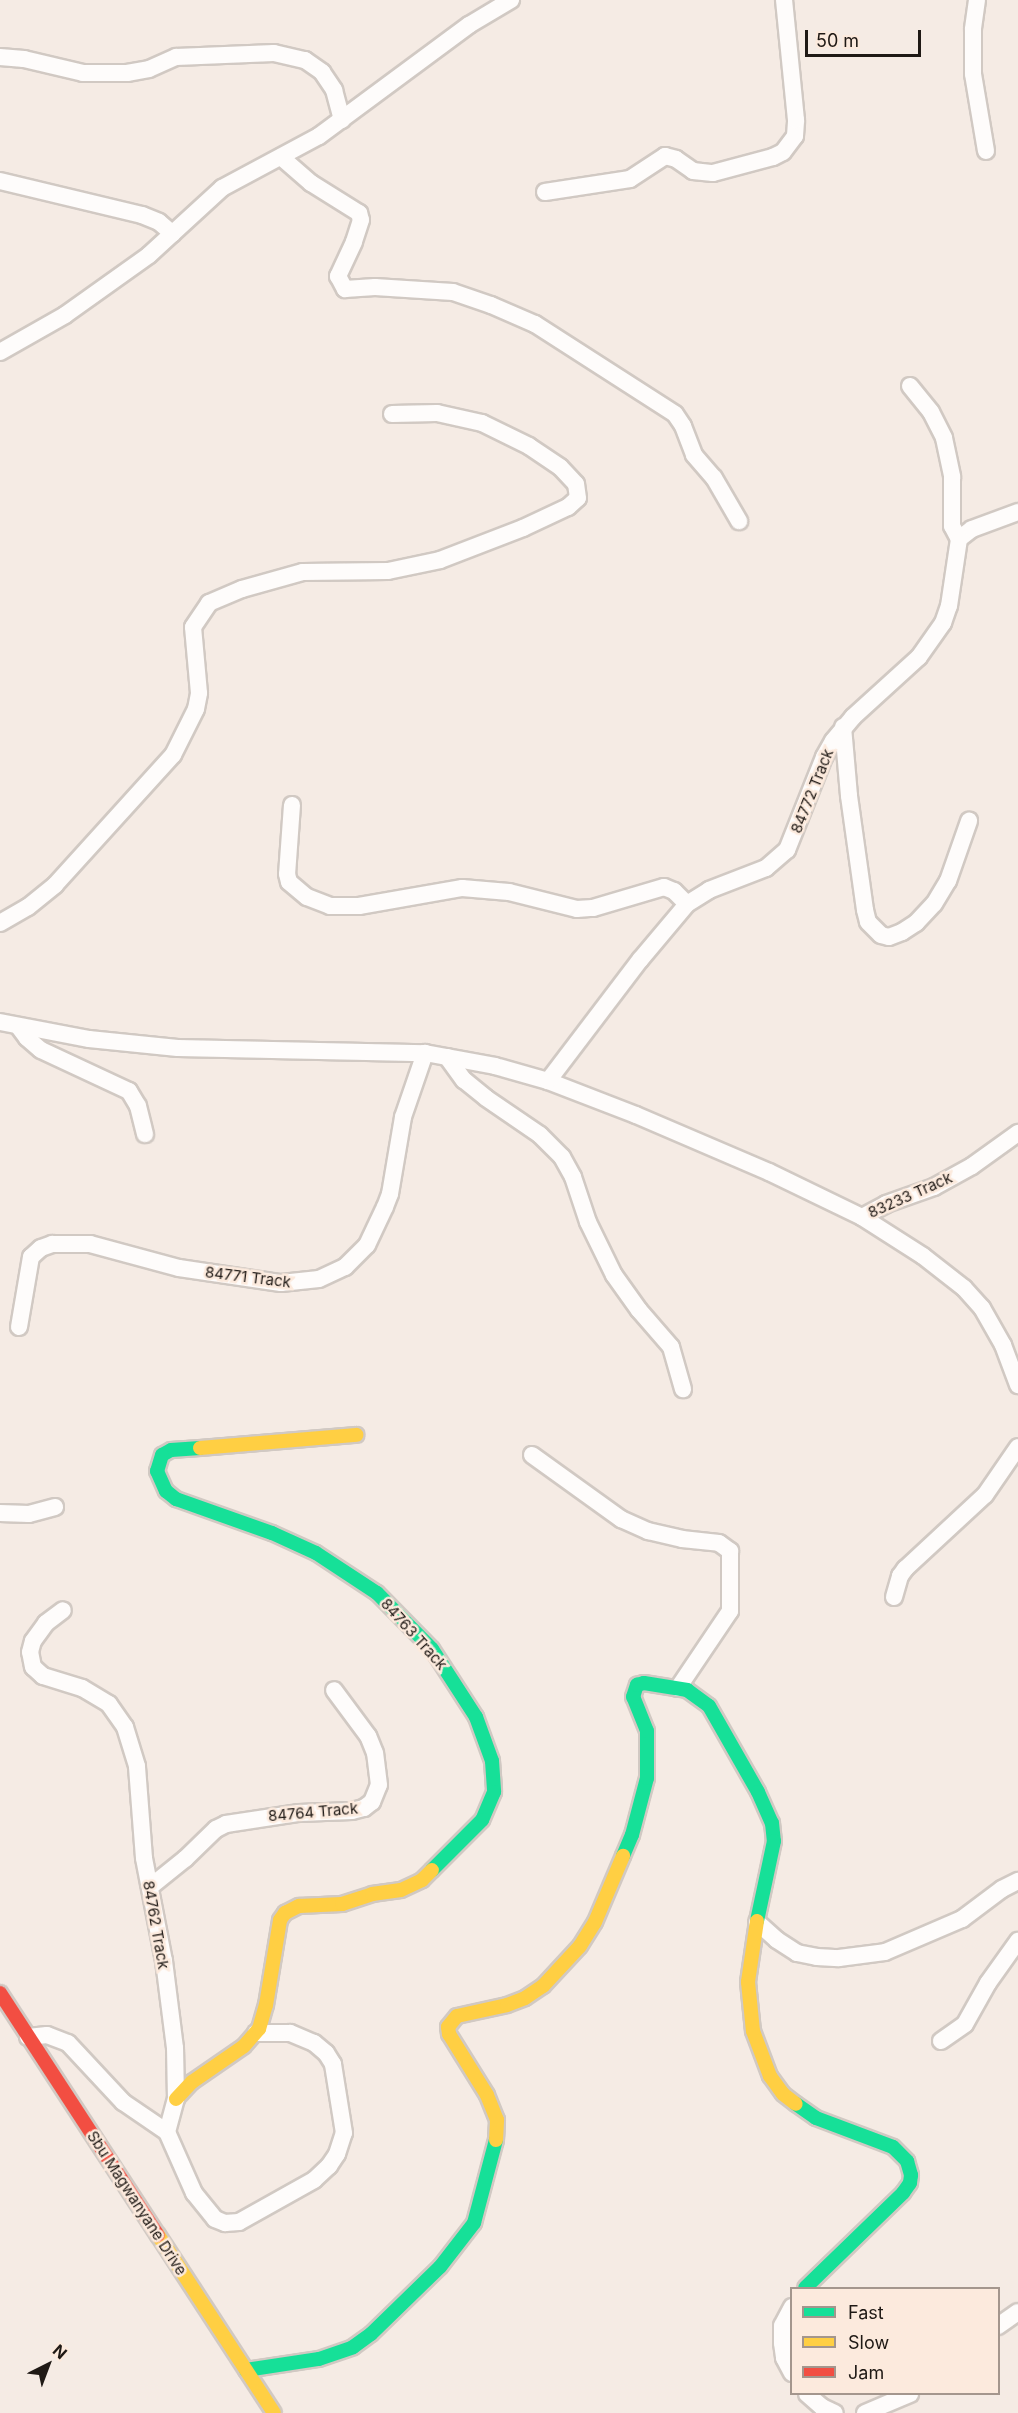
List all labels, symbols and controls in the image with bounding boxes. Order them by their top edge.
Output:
scale bar [808,18,924,56]
text: 50 m [816,30,859,51]
street label: 84772 Track [787,746,837,836]
street label: 83233 Track [865,1168,955,1222]
street label: 84771 Track [204,1263,292,1291]
street label: 84763 Track [377,1595,451,1673]
street label: 84764 Track [267,1799,359,1825]
street label: 84762 Track [139,1879,173,1971]
street label: Sbu Magwanyane Drive [84,2128,190,2278]
legend [790,2287,1000,2395]
text: Fast [848,2302,884,2323]
text: Slow [848,2332,889,2353]
north arrow [18,2335,78,2395]
text: N [49,2340,71,2363]
text: Jam [848,2362,884,2383]

